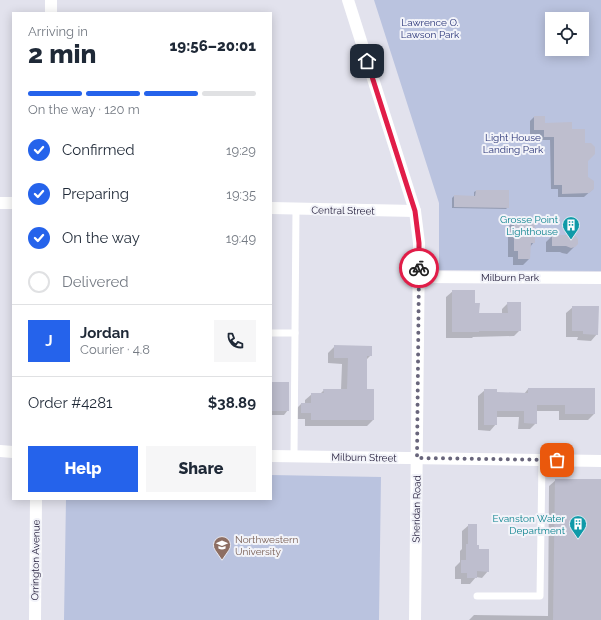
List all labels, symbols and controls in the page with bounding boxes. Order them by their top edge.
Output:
map controls [545,12,589,56]
button: locate [545,12,589,56]
park label: Lawrence O. Lawson Park [401,17,460,40]
text: Arriving in [28,24,88,39]
text: 19:56–20:01 [170,37,256,55]
text: 2 min [28,39,96,69]
pin [350,44,384,78]
icon: home [356,50,378,72]
text: On the way · 120 m [28,102,140,117]
park label: Light House Landing Park [483,132,544,155]
icon: check [28,139,50,161]
text: Confirmed [62,141,135,159]
text: 19:29 [226,143,256,158]
icon: check [28,183,50,205]
text: Preparing [62,185,129,203]
text: 19:35 [226,187,256,202]
street label: Central Street [311,204,375,217]
place label: Grosse Point Lighthouse [500,214,559,237]
building icon: Grosse Point Lighthouse [561,215,581,240]
icon: check [28,227,50,249]
text: On the way [62,229,140,247]
text: 19:49 [226,231,256,246]
courier [399,248,439,288]
icon: bike [408,257,430,279]
street label: Milburn Park [481,272,540,283]
text: Delivered [62,273,129,291]
button: phone [214,320,256,362]
text: Jordan [80,324,129,342]
text: J [45,332,53,350]
text: Courier · 4.8 [80,342,150,357]
text: Order #4281 [28,394,113,412]
text: $38.89 [208,394,256,412]
pin [540,443,574,477]
button: Help [28,446,138,492]
button: Share [146,446,256,492]
icon: bag [546,449,568,471]
street label: Milburn Street [331,451,397,464]
street label: Sheridan Road [410,475,423,543]
place label: Evanston Water Department [493,513,566,536]
building icon: Evanston Water Department [568,514,588,539]
street label: Orrington Avenue [29,519,42,601]
place label: Northwestern University [235,534,298,557]
school or university icon: Northwestern University [212,535,232,560]

